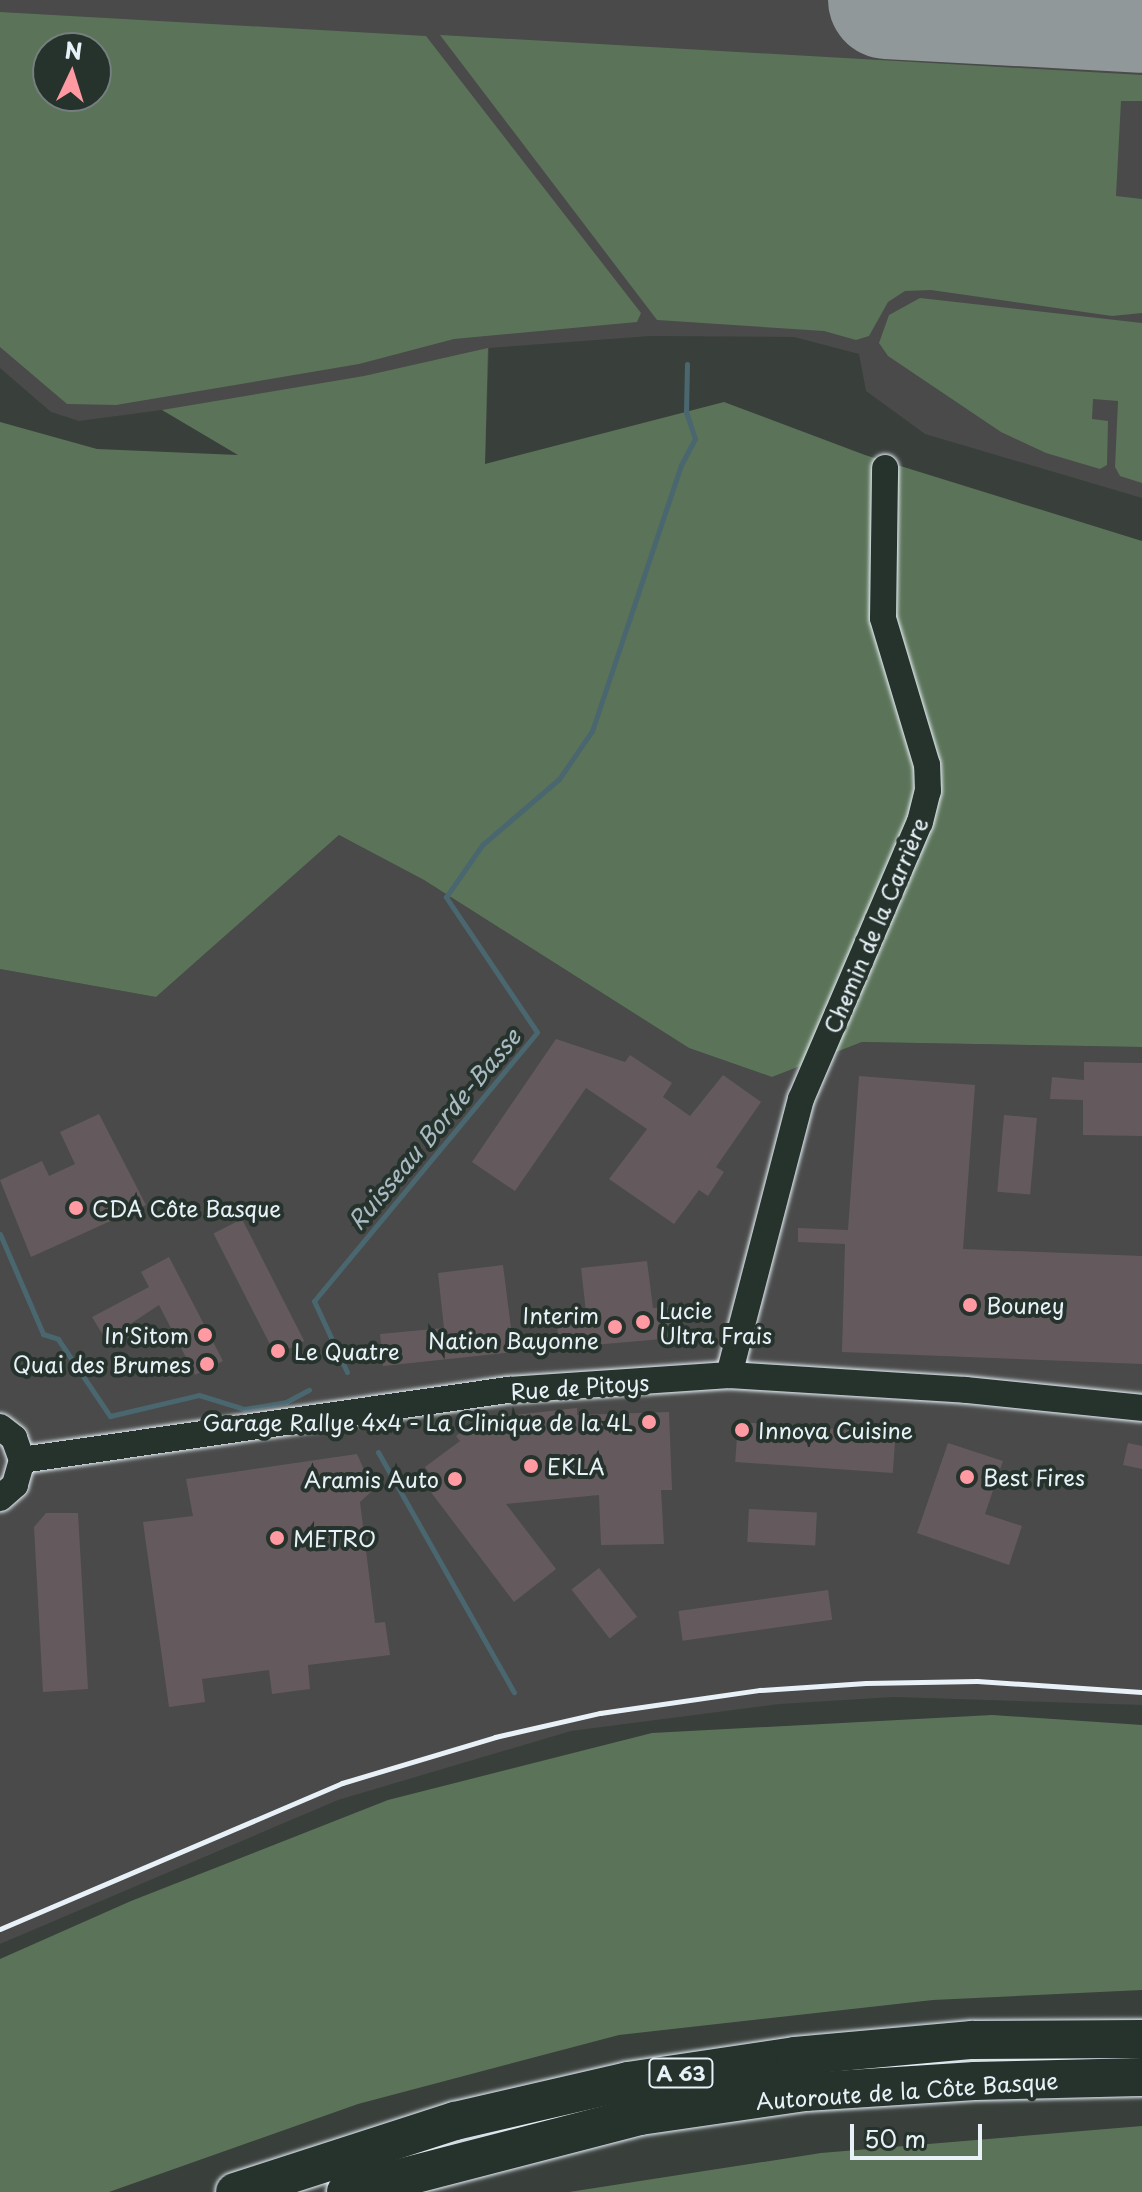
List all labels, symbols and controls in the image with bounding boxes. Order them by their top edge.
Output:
north arrow [32,32,112,112]
text: N [64,32,83,67]
street label: Chemin de la Carrière [817,812,933,1038]
water label: Ruisseau Borde-Basse [341,1022,527,1236]
place label: CDA Côte Basque [92,1195,281,1221]
marker: CDA Côte Basque [67,1199,85,1217]
place label: Bouney [986,1292,1065,1318]
place label: Lucie Ultra Frais [659,1296,772,1348]
marker: Bouney [961,1296,979,1314]
place label: Interim Nation Bayonne [428,1301,599,1352]
marker: Lucie Ultra Frais [634,1313,652,1331]
marker: Interim Nation Bayonne [606,1318,624,1336]
place label: In'Sitom [104,1322,189,1348]
marker: In'Sitom [196,1326,214,1344]
place label: Le Quatre [294,1338,400,1364]
marker: Le Quatre [269,1342,287,1360]
place label: Quai des Brumes [12,1351,191,1377]
marker: Quai des Brumes [198,1355,216,1373]
street label: Rue de Pitoys [508,1368,652,1404]
place label: Garage Rallye 4x4 - La Clinique de la 4L [198,1409,633,1435]
marker: Garage Rallye 4x4 - La Clinique de la 4L [640,1413,658,1431]
place label: Innova Cuisine [758,1417,913,1443]
marker: Innova Cuisine [733,1421,751,1439]
place label: EKLA [547,1453,605,1479]
marker: EKLA [522,1457,540,1475]
place label: Best Fires [983,1464,1086,1490]
place label: Aramis Auto [304,1466,439,1492]
marker: Best Fires [958,1468,976,1486]
marker: Aramis Auto [446,1470,464,1488]
place label: METRO [293,1525,376,1551]
marker: METRO [268,1529,286,1547]
road number: A 63 [647,2057,715,2089]
street label: Autoroute de la Côte Basque [754,2066,1060,2114]
scale bar [854,2108,986,2158]
text: 50 m [864,2120,926,2156]

